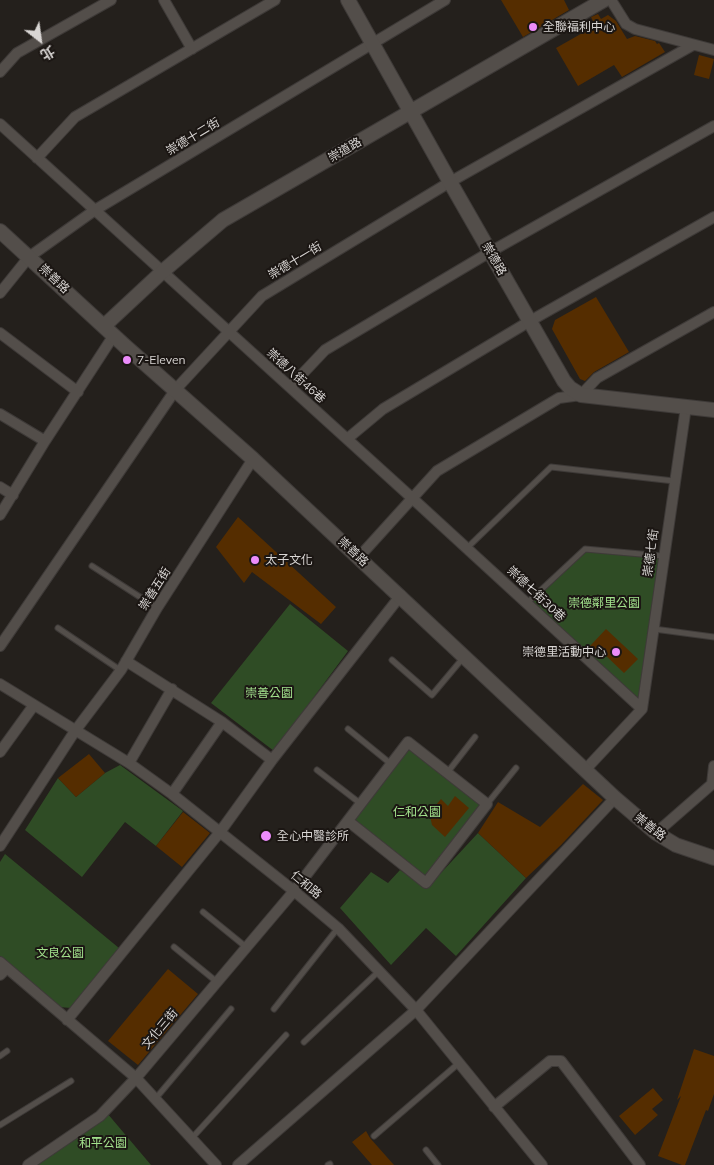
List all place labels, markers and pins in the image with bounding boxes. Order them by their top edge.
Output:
place label: 全聯福利中心 [543,20,615,34]
marker: 全聯福利中心 [527,21,539,33]
place label: 7-Eleven [137,353,186,367]
marker: 7-Eleven [121,354,133,366]
place label: 太子文化 [265,553,313,567]
marker: 太子文化 [249,554,261,566]
place label: 崇德里活動中心 [522,645,606,659]
marker: 崇德里活動中心 [610,646,622,658]
marker: 全心中醫診所 [259,829,273,843]
place label: 全心中醫診所 [277,829,349,843]

